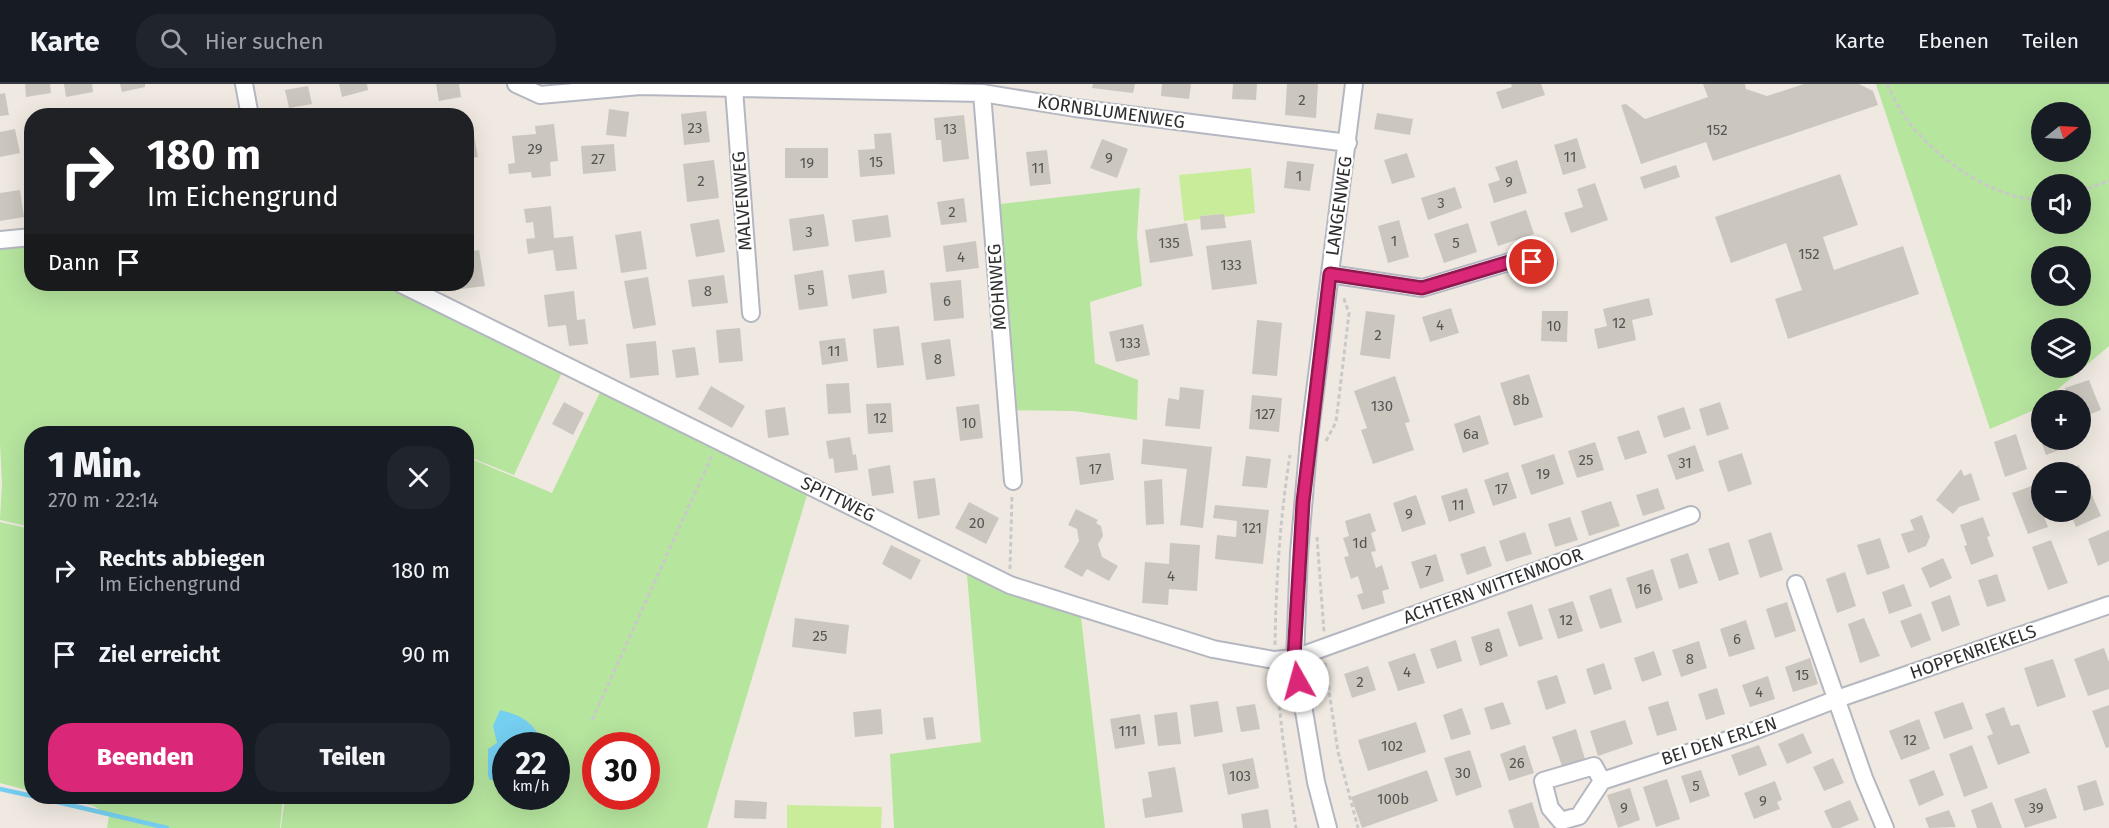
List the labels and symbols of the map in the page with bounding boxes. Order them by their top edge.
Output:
street label: KORNBLUMENWEG [1036,91,1186,133]
house number: 2 [1298,91,1306,109]
north arrow [2031,102,2091,162]
house number: 23 [688,119,702,137]
house number: 13 [943,120,957,138]
house number: 152 [1706,121,1728,139]
house number: 29 [527,140,543,158]
house number: 11 [1564,148,1576,166]
house number: 9 [1105,149,1113,167]
house number: 27 [591,150,605,168]
street label: MALVENWEG [728,151,756,251]
house number: 15 [869,153,883,171]
house number: 19 [800,154,814,172]
street label: LANGENWEG [1321,155,1357,257]
house number: 11 [1032,159,1044,177]
house number: 1 [1296,167,1302,185]
house number: 2 [697,172,705,190]
house number: 9 [1505,173,1513,191]
house number: 3 [1437,194,1445,212]
house number: 2 [948,203,956,221]
house number: 3 [805,223,813,241]
house number: 1 [1391,232,1397,250]
house number: 135 [1158,234,1180,252]
house number: 5 [1452,234,1460,252]
pin [1506,236,1557,287]
street label: MOHNWEG [983,243,1011,331]
house number: 152 [1798,245,1820,263]
house number: 4 [957,248,965,266]
house number: 133 [1220,256,1242,274]
house number: 5 [807,281,815,299]
house number: 8 [704,282,712,300]
house number: 6 [943,292,951,310]
house number: 12 [1612,314,1626,332]
house number: 4 [1436,316,1444,334]
house number: 10 [1547,317,1561,335]
house number: 2 [1374,326,1382,344]
house number: 133 [1119,334,1141,352]
house number: 11 [828,342,840,360]
house number: 8 [934,350,942,368]
house number: 8b [1512,391,1530,409]
house number: 130 [1371,397,1393,415]
house number: 127 [1255,405,1276,423]
house number: 12 [873,409,887,427]
house number: 10 [962,414,976,432]
house number: 6a [1463,425,1479,443]
house number: 25 [1579,451,1593,469]
house number: 31 [1678,454,1692,472]
house number: 17 [1088,460,1102,478]
house number: 19 [1536,465,1550,483]
street label: SPITTWEG [797,472,879,526]
house number: 17 [1494,480,1508,498]
house number: 11 [1452,496,1464,514]
house number: 9 [1405,505,1413,523]
house number: 20 [969,514,985,532]
house number: 121 [1242,519,1262,537]
house number: 1d [1352,534,1368,552]
street label: ACHTERN WITTENMOOR [1400,543,1586,629]
house number: 7 [1425,562,1432,580]
house number: 4 [1167,567,1175,585]
house number: 16 [1637,580,1651,598]
house number: 12 [1559,611,1573,629]
street label: HOPPENRIEKELS [1907,620,2039,684]
house number: 25 [813,627,827,645]
house number: 6 [1733,630,1741,648]
house number: 8 [1485,638,1493,656]
position arrow [1266,649,1330,713]
house number: 8 [1686,650,1694,668]
house number: 4 [1403,663,1411,681]
house number: 15 [1795,666,1809,684]
house number: 2 [1356,673,1364,691]
house number: 4 [1755,683,1763,701]
street label: BEI DEN ERLEN [1658,712,1780,770]
house number: 111 [1118,722,1138,740]
house number: 12 [1903,731,1917,749]
speed limit sign: 30 [582,732,660,810]
house number: 102 [1381,737,1403,755]
house number: 26 [1509,754,1525,772]
house number: 30 [1455,764,1471,782]
house number: 103 [1229,767,1251,785]
house number: 5 [1692,777,1700,795]
house number: 100b [1377,790,1409,808]
house number: 9 [1759,792,1767,810]
house number: 9 [1620,799,1628,817]
house number: 39 [2028,799,2044,817]

